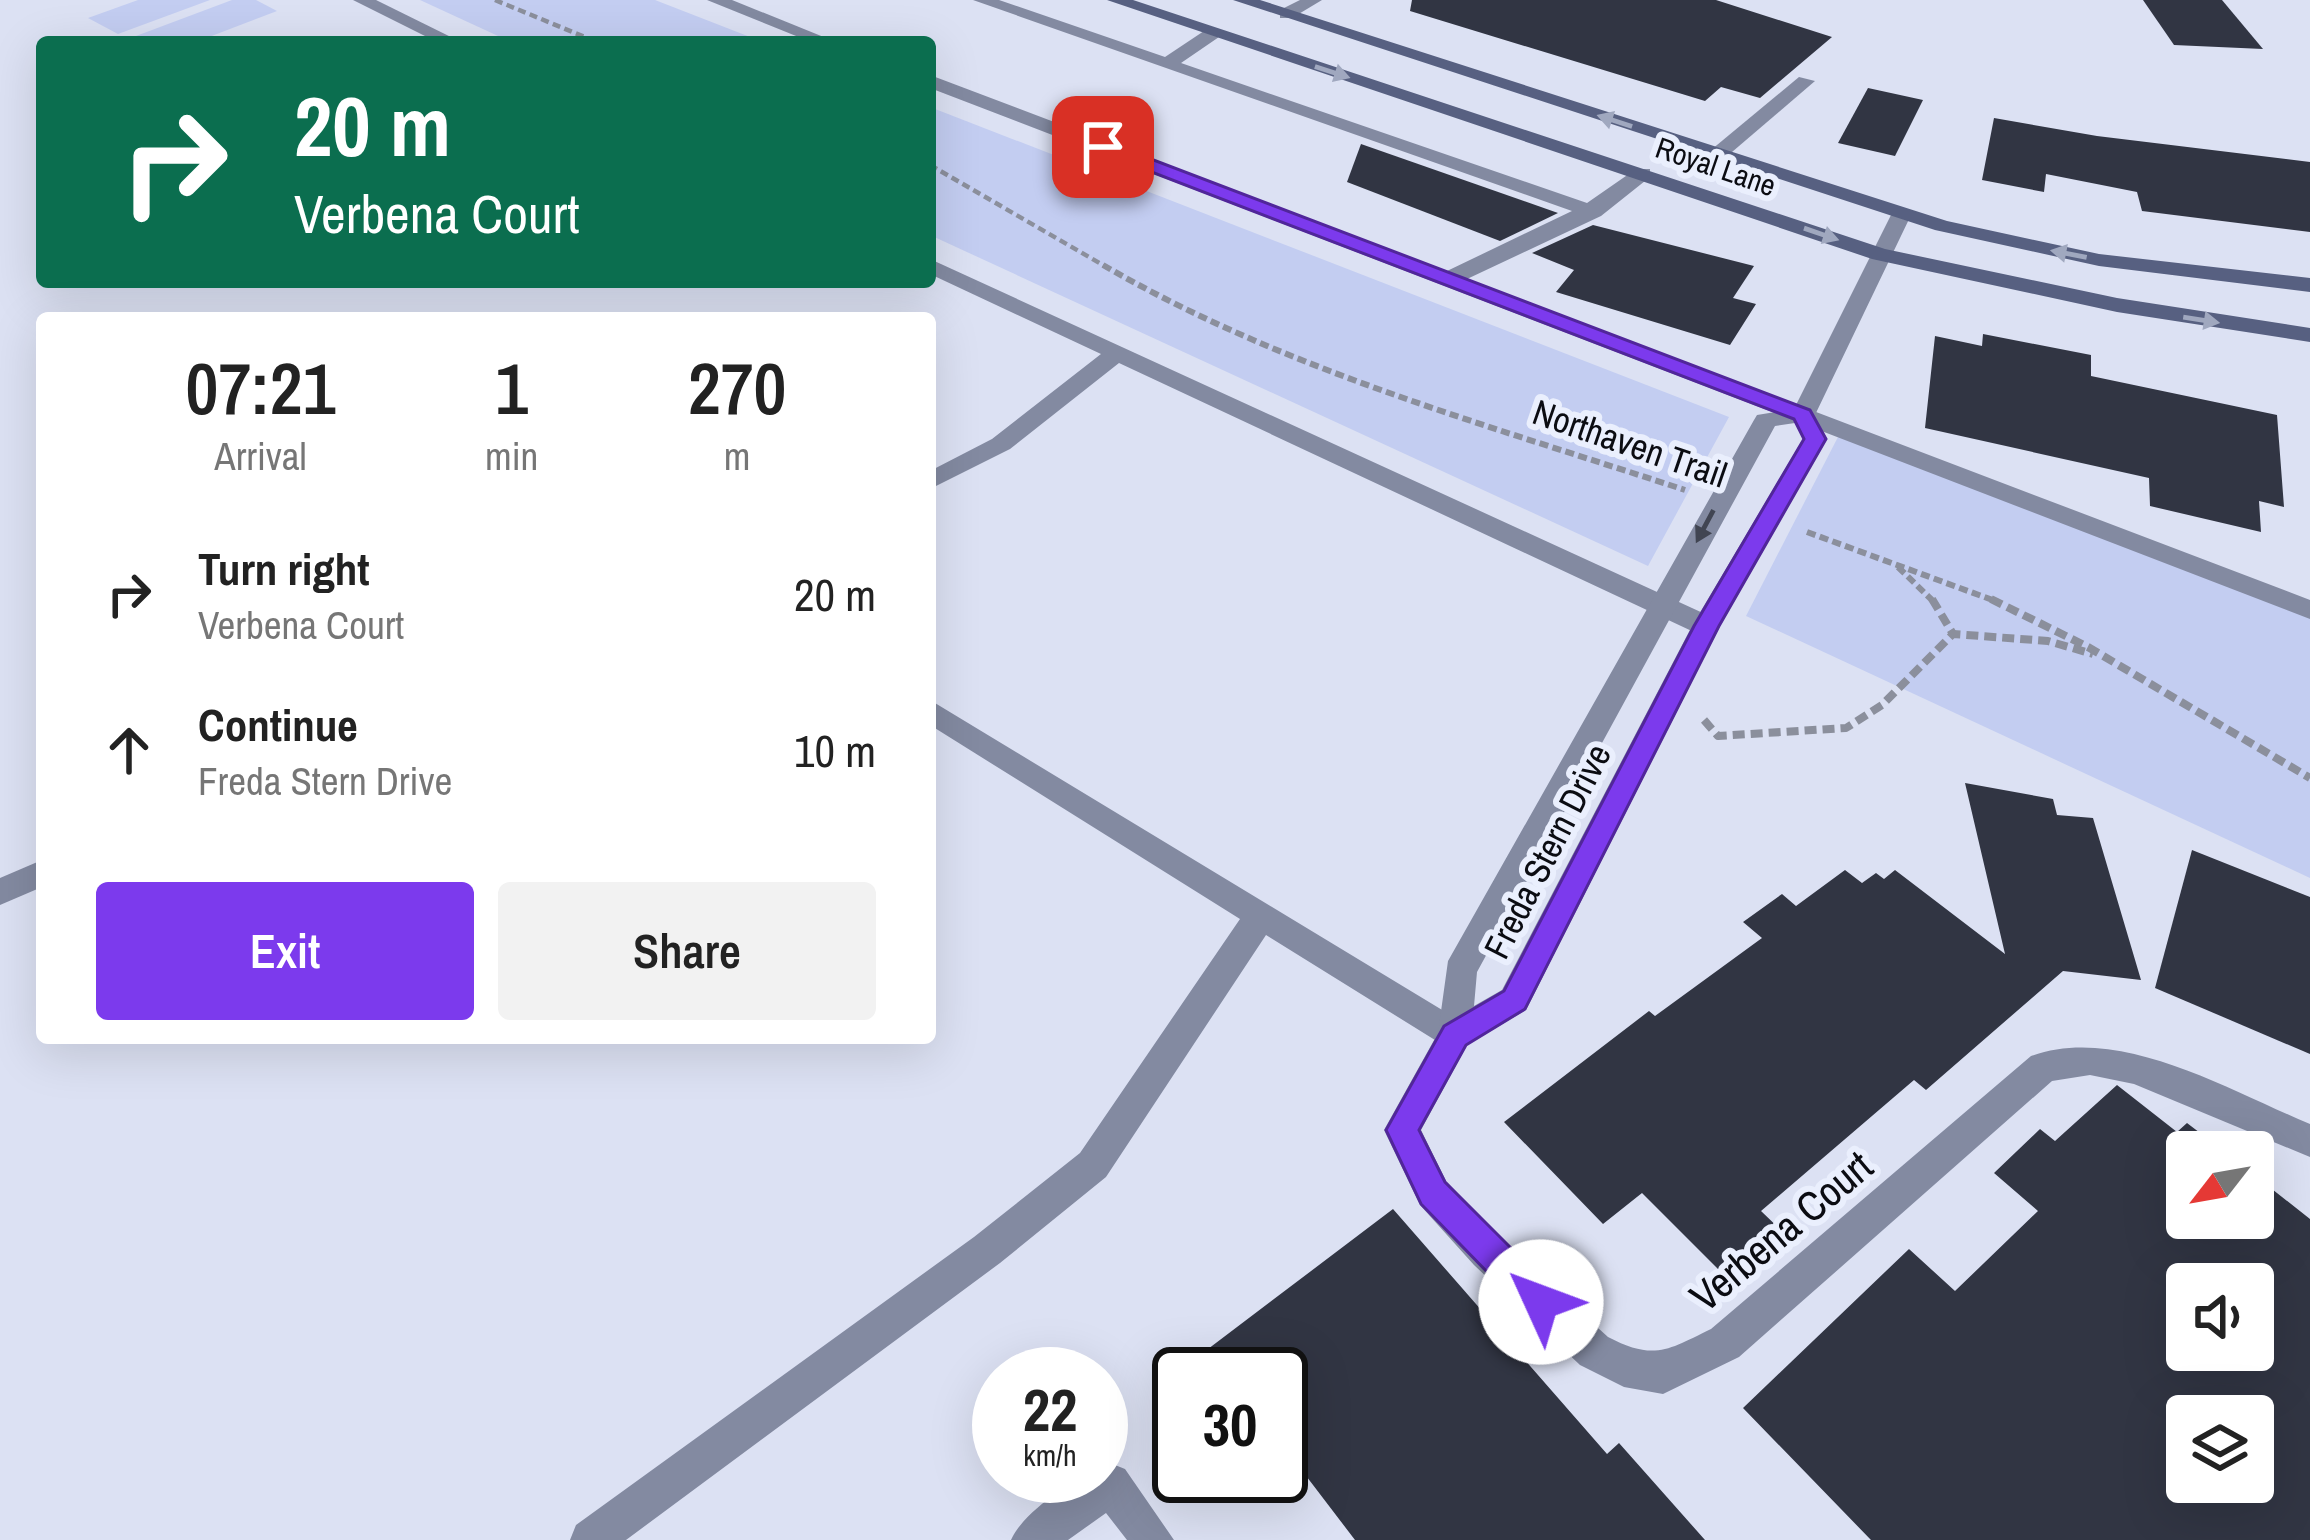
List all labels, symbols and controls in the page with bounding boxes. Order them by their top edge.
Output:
one-way arrow [1314,63,1351,82]
text: 20 m [294,69,451,182]
icon: right [96,84,252,240]
pin [1052,96,1154,198]
one-way arrow [1596,110,1633,129]
icon: arrive [1070,114,1136,180]
street label: Royal Lane [1651,127,1781,205]
text: Verbena Court [294,177,580,250]
one-way arrow [1804,226,1840,244]
one-way arrow [2050,244,2087,263]
one-way arrow [2183,311,2221,330]
text: 07:21 [186,339,335,436]
text: 1 [495,339,528,436]
text: 270 [688,339,786,436]
street label: Northaven Trail [1527,387,1733,499]
text: Arrival [214,430,307,482]
text: min [485,430,538,482]
text: m [724,430,750,482]
one-way arrow [1695,508,1715,543]
text: Turn right [198,538,370,599]
icon: right [96,561,162,627]
text: 20 m [794,564,876,625]
text: Verbena Court [198,599,404,651]
text: Continue [198,694,358,755]
icon: ahead [96,717,162,783]
text: 10 m [794,720,876,781]
street label: Freda Stern Drive [1472,736,1622,966]
text: Freda Stern Drive [198,755,452,807]
button: Exit [96,882,474,1020]
button: Share [498,882,876,1020]
north arrow [2166,1131,2274,1239]
map controls [2166,1131,2274,1503]
street label: Verbena Court [1678,1138,1884,1324]
position arrow [1478,1239,1604,1365]
button: sound [2166,1263,2274,1371]
speed limit sign: 30 [1152,1347,1308,1503]
text: 22 [1023,1369,1077,1450]
button: layers [2166,1395,2274,1503]
text: km/h [1023,1435,1077,1475]

